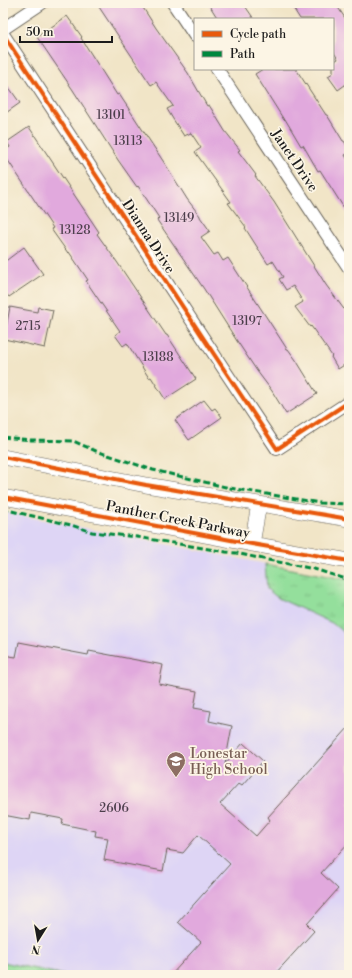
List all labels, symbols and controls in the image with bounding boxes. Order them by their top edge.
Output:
scale bar [20,18,112,44]
legend [194,18,334,70]
text: 50 m [26,25,54,40]
text: Cycle path [230,27,286,42]
text: Path [230,47,255,62]
house number: 13101 [96,108,126,123]
street label: Janet Drive [266,125,322,195]
house number: 13113 [114,134,143,149]
street label: Dianna Drive [117,196,179,277]
house number: 13149 [164,211,194,226]
house number: 13128 [59,223,91,238]
house number: 13197 [232,314,262,329]
house number: 2715 [15,319,41,334]
house number: 13188 [142,350,174,365]
street label: Panther Creek Parkway [104,497,251,543]
place label: Lonestar High School [190,745,268,779]
school or university icon: Lonestar High School [165,750,187,778]
house number: 2606 [99,801,129,816]
north arrow [18,920,58,960]
text: N [30,941,42,957]

